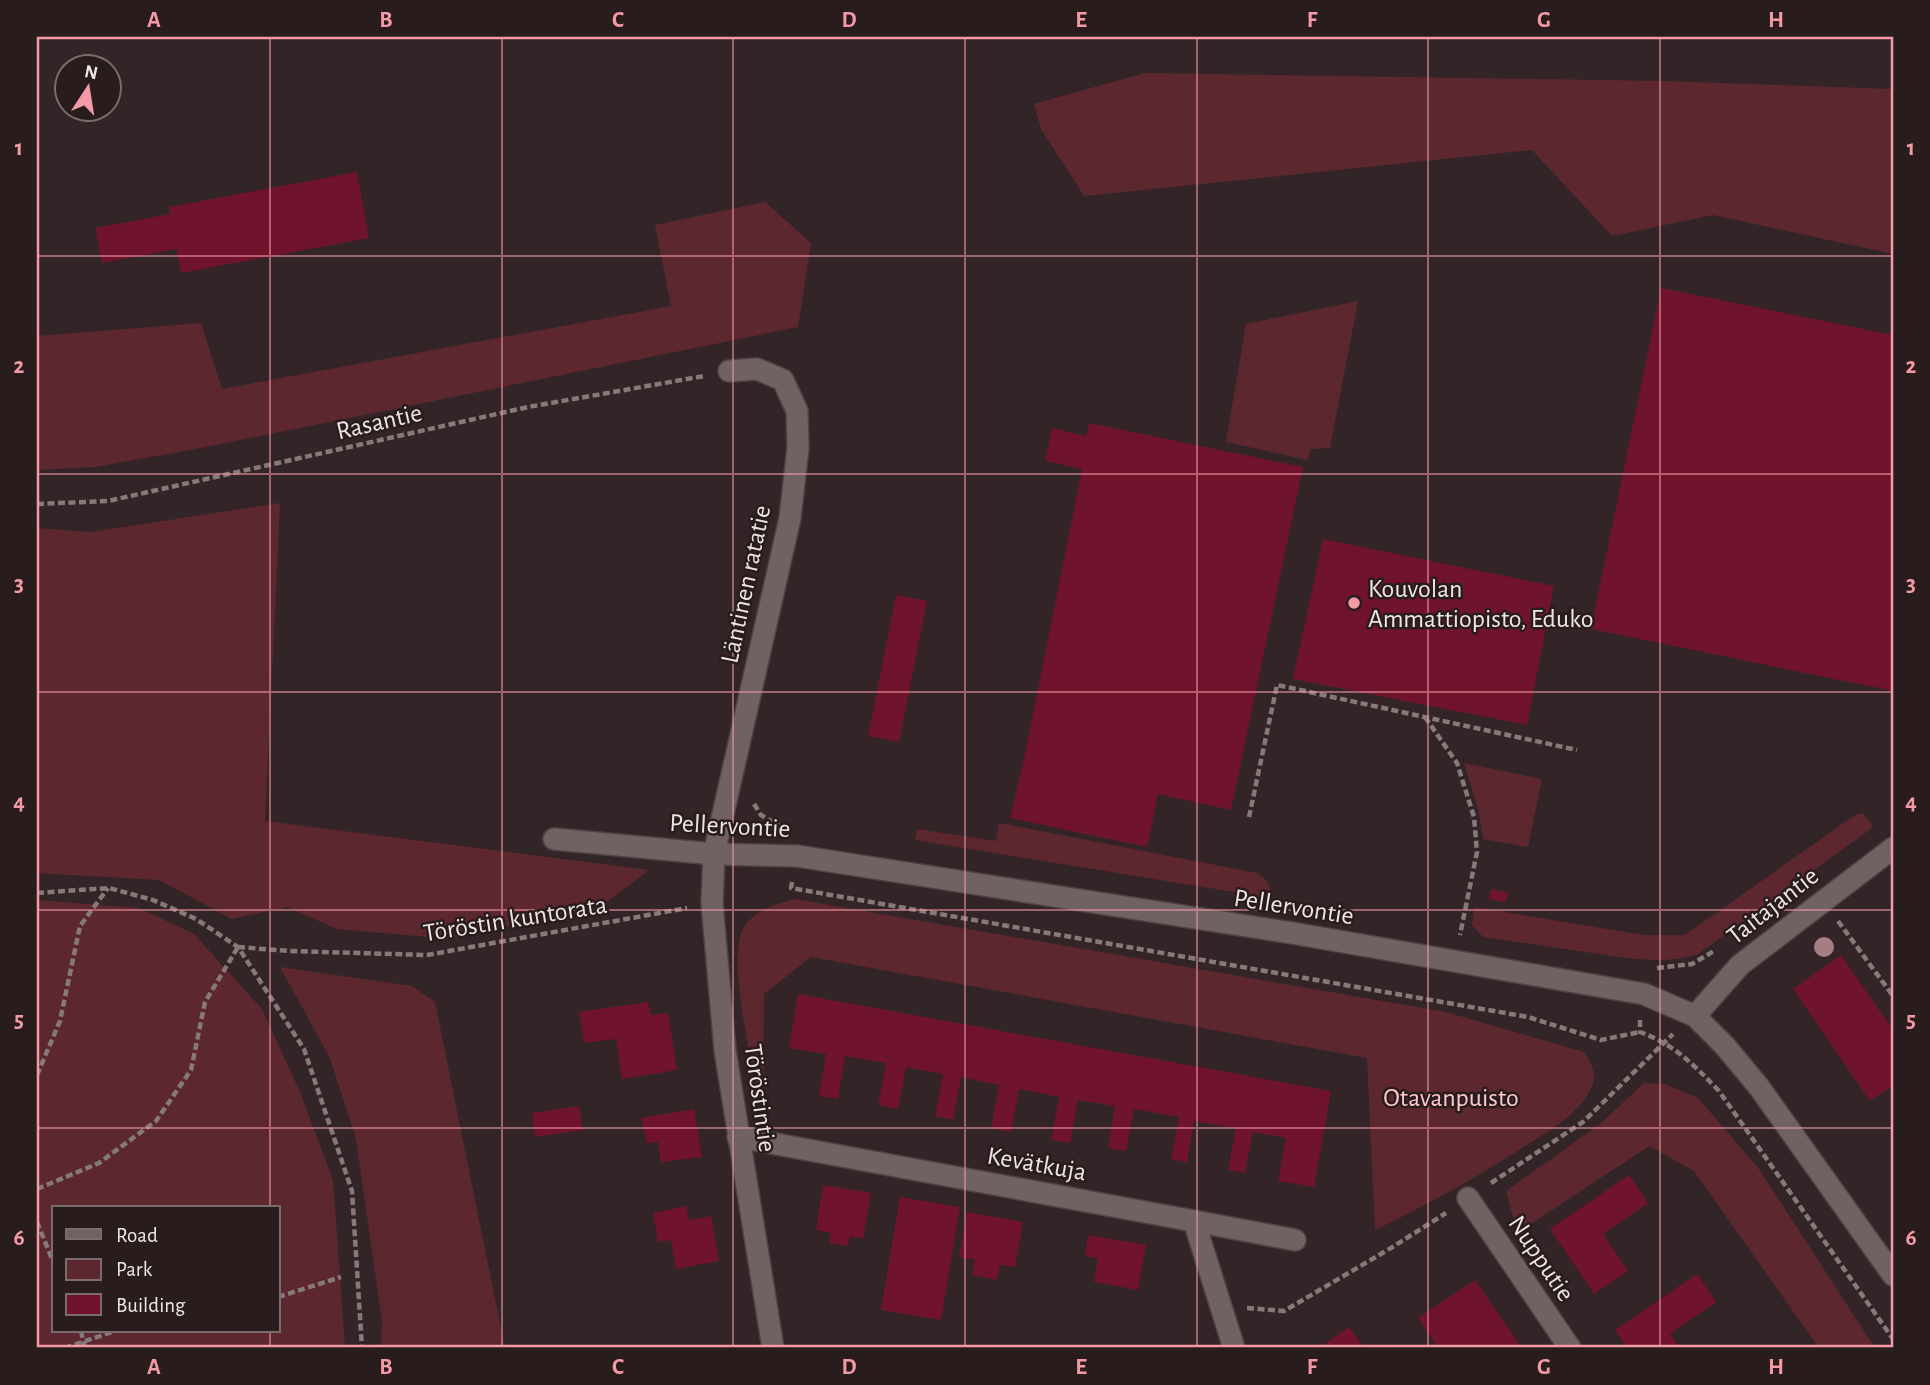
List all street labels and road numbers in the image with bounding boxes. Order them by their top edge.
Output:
street label: Rasantie [334,399,425,444]
street label: Läntinen ratatie [717,503,775,666]
street label: Pellervontie [669,810,791,842]
street label: Taitajantie [1722,862,1823,949]
street label: Pellervontie [1232,885,1356,929]
street label: Töröstin kuntorata [421,892,609,946]
street label: Töröstintie [740,1042,780,1154]
street label: Kevätkuja [985,1142,1089,1186]
street label: Nupputie [1503,1211,1579,1306]

